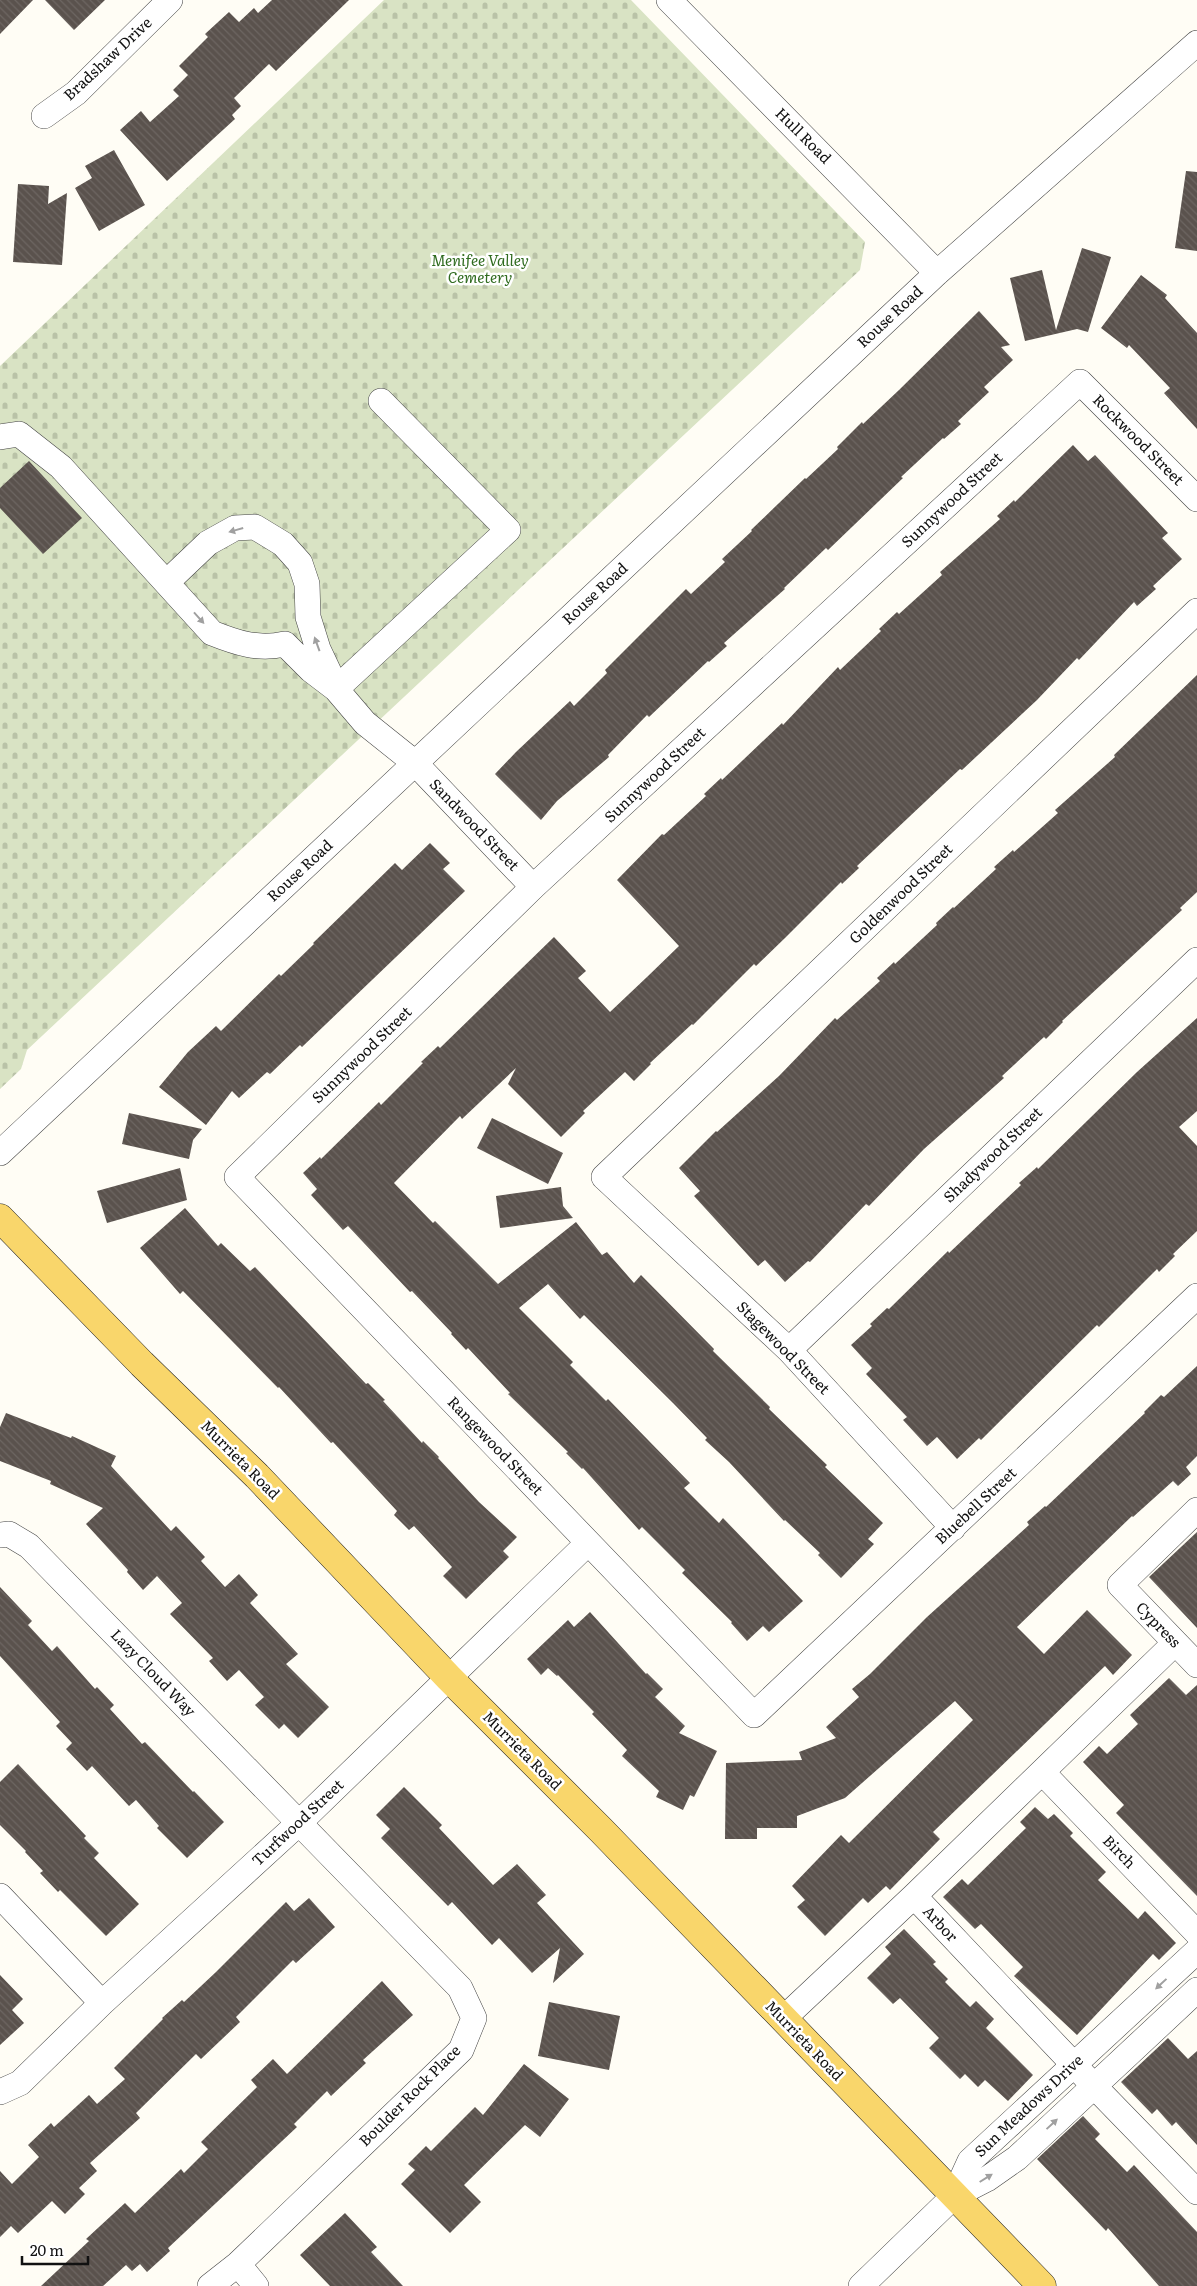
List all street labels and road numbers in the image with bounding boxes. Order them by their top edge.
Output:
street label: Bradshaw Drive [58,11,157,105]
street label: Hull Road [771,102,837,168]
street label: Rouse Road [851,279,927,352]
street label: Rockwood Street [1088,388,1190,490]
street label: Sunnywood Street [895,446,1007,552]
street label: Rouse Road [556,556,632,629]
street label: Sunnywood Street [598,721,710,827]
street label: Sandwood Street [425,772,525,875]
street label: Rouse Road [261,833,337,906]
street label: Goldenwood Street [843,837,957,948]
street label: Sunnywood Street [306,1000,416,1108]
street label: Shadywood Street [937,1101,1047,1207]
street label: Stagewood Street [732,1295,836,1399]
street label: Rangewood Street [443,1390,549,1500]
street label: Murrieta Road [196,1414,286,1504]
street label: Bluebell Street [929,1461,1021,1549]
street label: Cypress [1131,1596,1187,1652]
street label: Lazy Cloud Way [106,1623,202,1721]
street label: Murrieta Road [478,1705,568,1795]
street label: Turfwood Street [246,1773,348,1871]
street label: Birch [1098,1829,1142,1873]
street label: Arbor [918,1900,964,1946]
street label: Murrieta Road [761,1995,849,2085]
street label: Boulder Rock Place [353,2039,465,2151]
street label: Sun Meadows Drive [968,2048,1088,2162]

